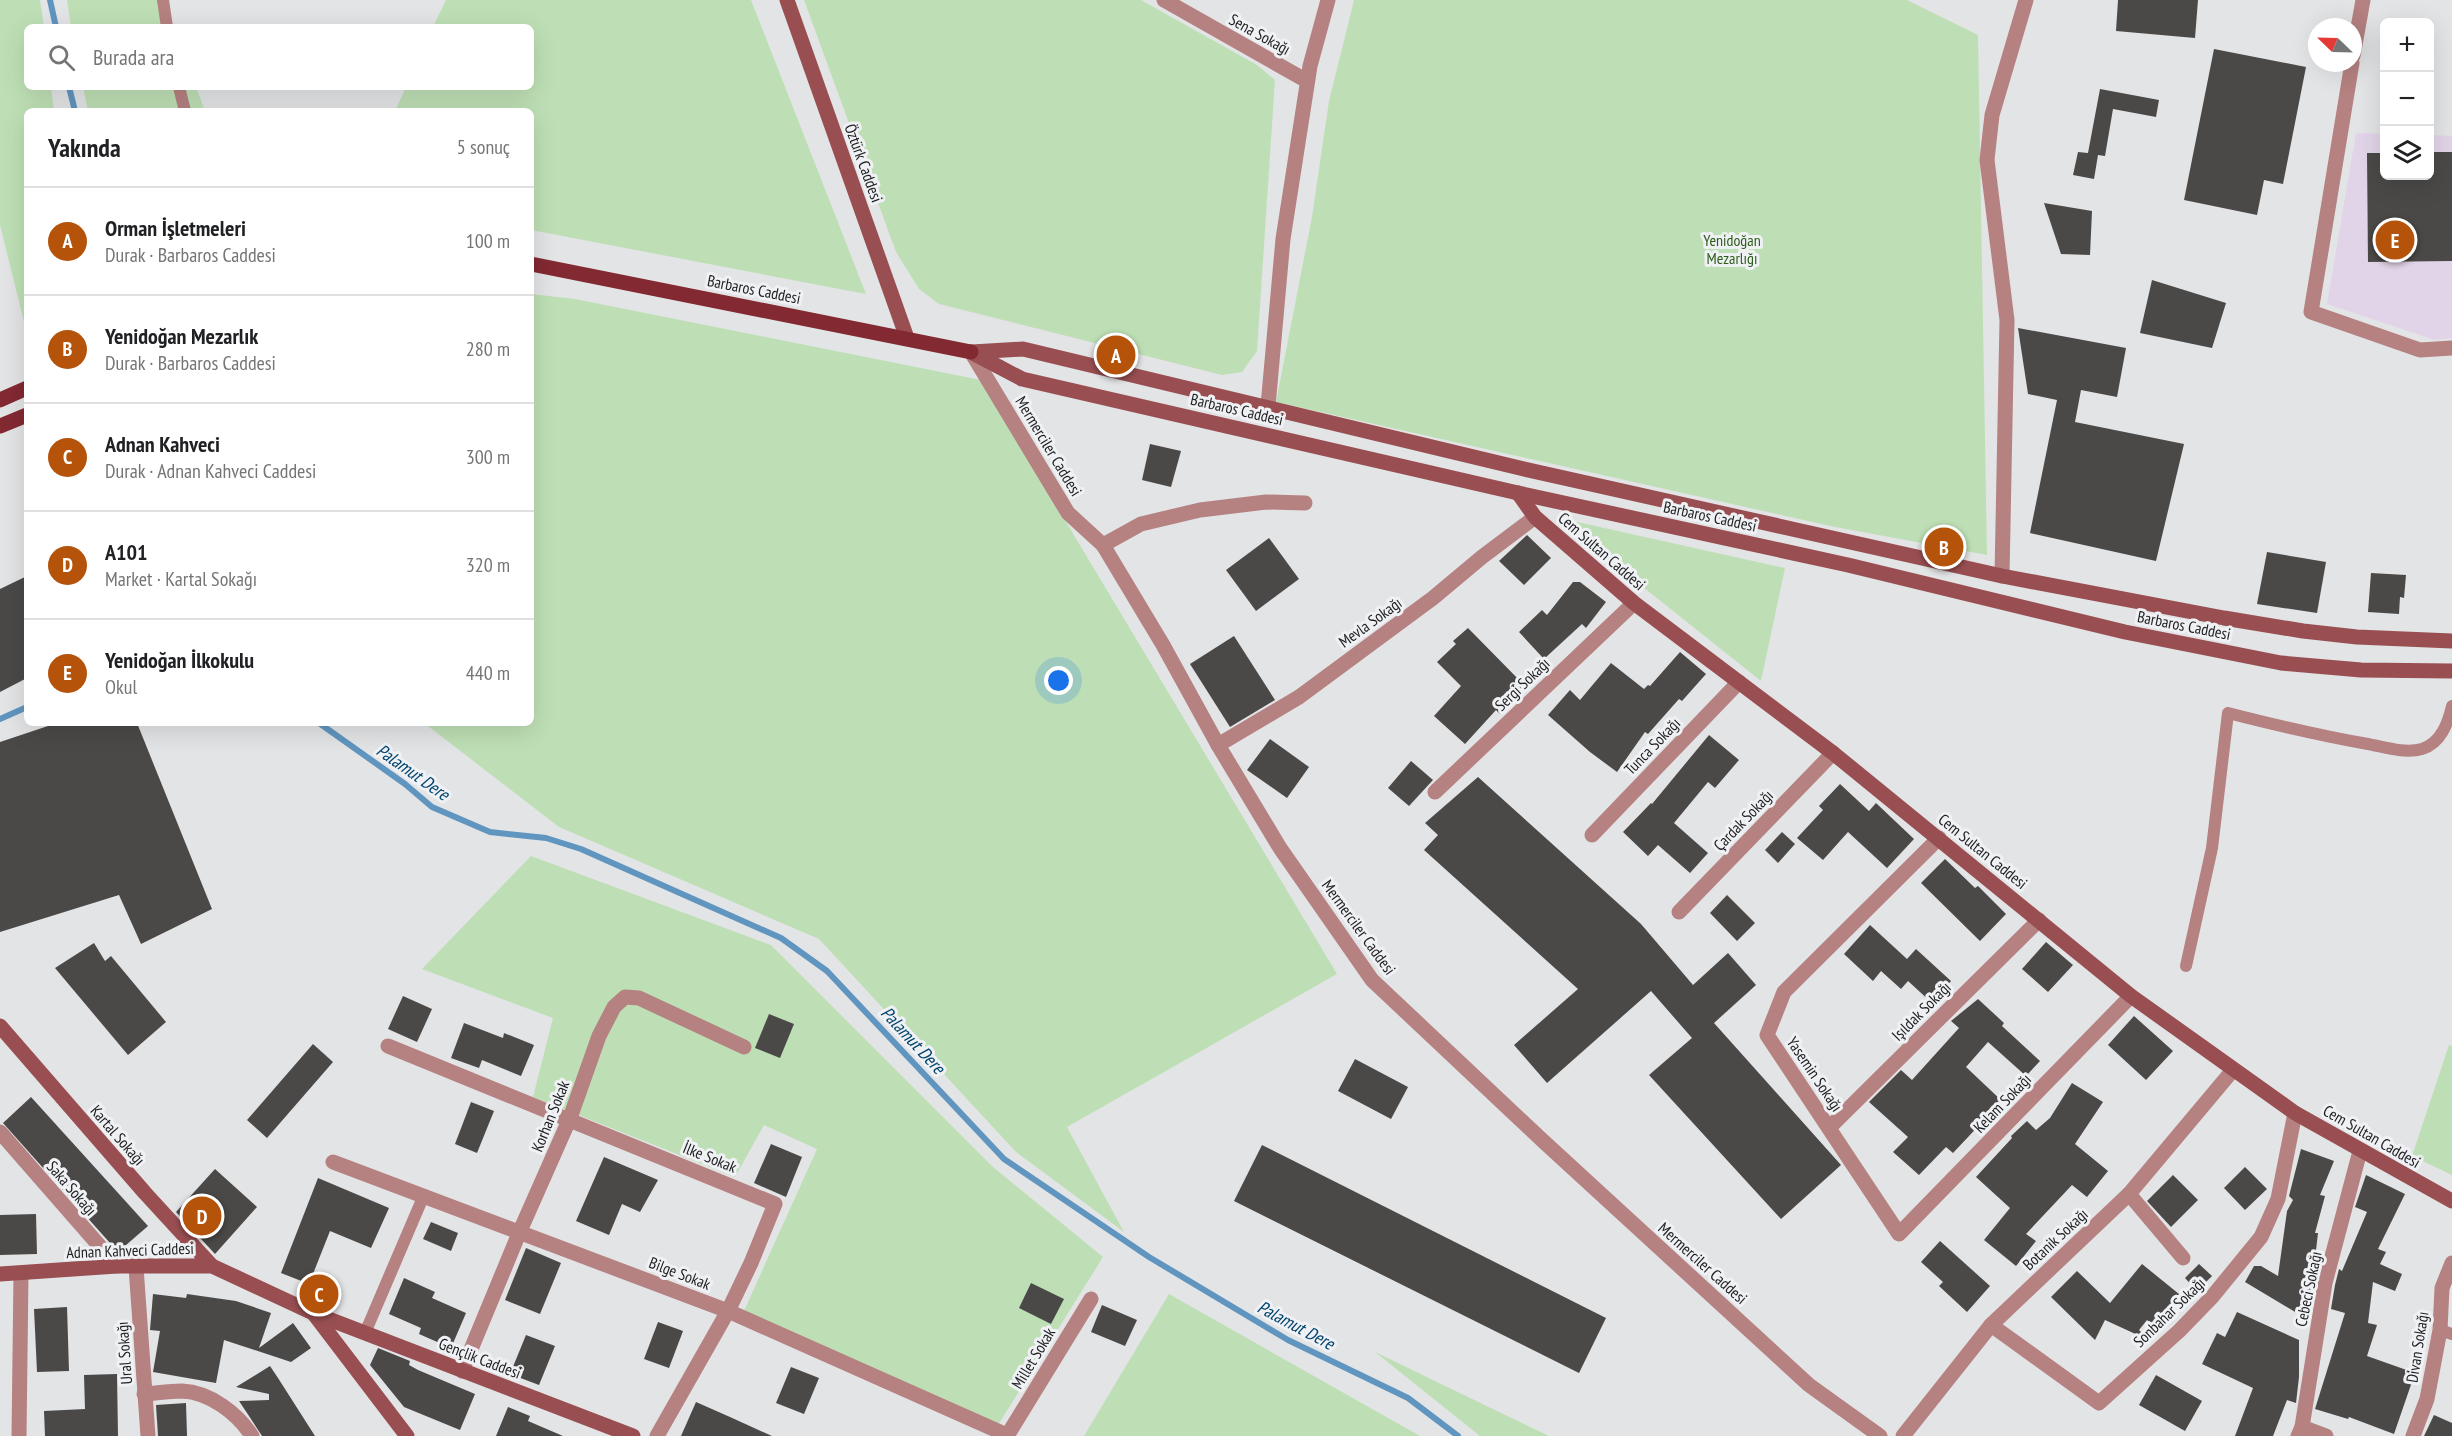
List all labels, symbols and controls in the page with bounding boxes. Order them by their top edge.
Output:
street label: Sena Sokağı [1226,9,1294,59]
north arrow [2308,18,2362,72]
map controls [2380,18,2434,180]
button: + [2380,18,2434,72]
search box [24,24,534,90]
icon: search [45,41,78,74]
text: Burada ara [93,43,174,71]
button: − [2380,72,2434,126]
street label: Öztürk Caddesi [841,121,887,205]
button: layers [2380,126,2434,180]
text: Yakında [48,131,121,164]
text: 5 sonuç [457,134,510,160]
text: Orman İşletmeleri [105,214,246,242]
pin: E [2376,218,2414,262]
text: A [62,228,73,254]
text: 100 m [466,228,510,254]
park label: Yenidoğan Mezarlığı [1703,230,1761,268]
text: Durak · Barbaros Caddesi [105,242,276,268]
street label: Barbaros Caddesi [706,270,802,308]
text: Yenidoğan Mezarlık [105,322,258,350]
pin: A [1096,332,1136,378]
text: B [63,336,72,362]
text: 280 m [466,336,510,362]
text: Durak · Barbaros Caddesi [105,350,276,376]
street label: Barbaros Caddesi [1189,389,1285,429]
street label: Mermerciler Caddesi [1011,393,1087,499]
text: Adnan Kahveci [105,430,220,458]
text: C [63,444,72,470]
text: 300 m [466,444,510,470]
text: Durak · Adnan Kahveci Caddesi [105,458,316,484]
street label: Barbaros Caddesi [1662,496,1758,536]
street label: Cem Sultan Caddesi [1554,508,1650,594]
pin: B [1924,524,1964,570]
text: A101 [105,538,148,566]
text: D [62,552,73,578]
text: 320 m [466,552,510,578]
text: Market · Kartal Sokağı [105,566,257,592]
street label: Mevla Sokağı [1335,592,1405,652]
street label: Barbaros Caddesi [2136,606,2232,644]
text: Yenidoğan İlkokulu [105,646,254,674]
street label: Sergi Sokağı [1490,653,1554,715]
text: E [63,660,72,686]
text: 440 m [466,660,510,686]
your location [1044,666,1073,695]
text: Okul [105,674,137,700]
street label: Tunca Sokağı [1620,713,1684,779]
water label: Palamut Dere [372,739,455,806]
street label: Çardak Sokağı [1709,785,1777,855]
street label: Cem Sultan Caddesi [1934,809,2032,893]
street label: Mermerciler Caddesi [1318,876,1400,978]
street label: Işıldak Sokağı [1887,977,1955,1045]
water label: Palamut Dere [876,1002,951,1080]
street label: Yasemin Sokağı [1783,1033,1847,1115]
street label: Kelam Sokağı [1969,1069,2035,1137]
street label: Korhan Sokak [527,1077,574,1155]
street label: Cem Sultan Caddesi [2320,1100,2424,1172]
street label: Kartal Sokağı [86,1101,150,1169]
street label: İlke Sokak [680,1137,740,1177]
street label: Saka Sokağı [43,1157,101,1219]
pin: D [182,1194,222,1238]
street label: Botanik Sokağı [2018,1204,2092,1274]
street label: Mermerciler Caddesi [1654,1218,1752,1308]
street label: Adnan Kahveci Caddesi [66,1238,194,1262]
street label: Cebeci Sokağı [2290,1250,2326,1328]
street label: Bilge Sokak [646,1252,714,1294]
pin: C [300,1272,338,1316]
street label: Sonbahar Sokağı [2129,1273,2209,1351]
water label: Palamut Dere [1254,1295,1340,1356]
street label: Divan Sokağı [2402,1310,2432,1384]
street label: Ural Sokağı [112,1321,136,1385]
street label: Millet Sokak [1007,1323,1060,1392]
street label: Gençlik Caddesi [436,1333,524,1383]

